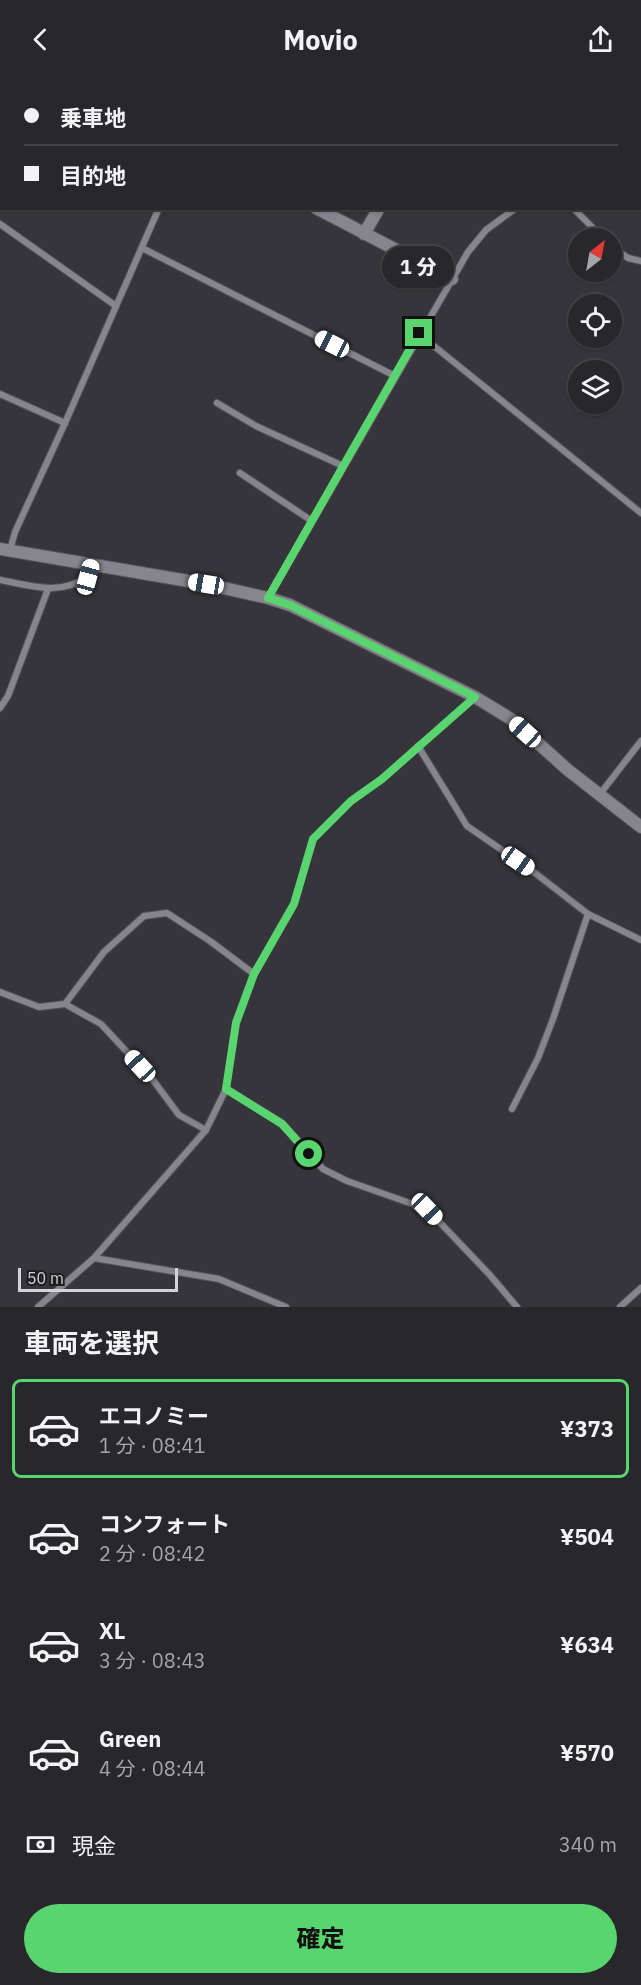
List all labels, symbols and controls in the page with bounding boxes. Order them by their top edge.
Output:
text: Movio [283,22,358,57]
icon: back [24,23,57,56]
icon: share [584,23,617,56]
text: 乗車地 [60,103,126,132]
text: 目的地 [60,161,126,190]
north arrow [568,228,622,282]
map controls [568,228,622,414]
callout: 1 分 [383,246,455,288]
text: 1 分 [400,253,436,280]
button: locate [568,294,622,348]
route end [405,319,432,346]
car [312,328,352,360]
button: layers [568,360,622,414]
car [75,557,101,597]
car [187,572,225,596]
car [506,713,544,751]
car [498,843,538,879]
car [121,1047,159,1085]
route start [295,1140,322,1167]
car [408,1190,446,1228]
scale bar [18,1265,178,1292]
text: 50 m [27,1268,64,1288]
text: 車両を選択 [24,1325,159,1360]
text: エコノミー [99,1401,209,1430]
icon: car [27,1402,81,1456]
text: ¥373 [560,1414,614,1443]
text: 1 分 · 08:41 [99,1432,206,1459]
text: コンフォート [99,1509,230,1538]
icon: car [27,1510,81,1564]
text: ¥504 [560,1522,614,1551]
text: 2 分 · 08:42 [99,1540,206,1567]
text: XL [99,1616,125,1645]
icon: car [27,1618,81,1672]
text: ¥634 [560,1630,614,1659]
text: 3 分 · 08:43 [99,1647,206,1674]
text: Green [99,1724,161,1753]
icon: car [27,1726,81,1780]
text: ¥570 [560,1738,614,1767]
text: 4 分 · 08:44 [99,1755,206,1782]
icon: cash [24,1828,57,1861]
text: 現金 [72,1831,116,1860]
text: 340 m [559,1831,617,1858]
button: 確定 [24,1904,617,1973]

